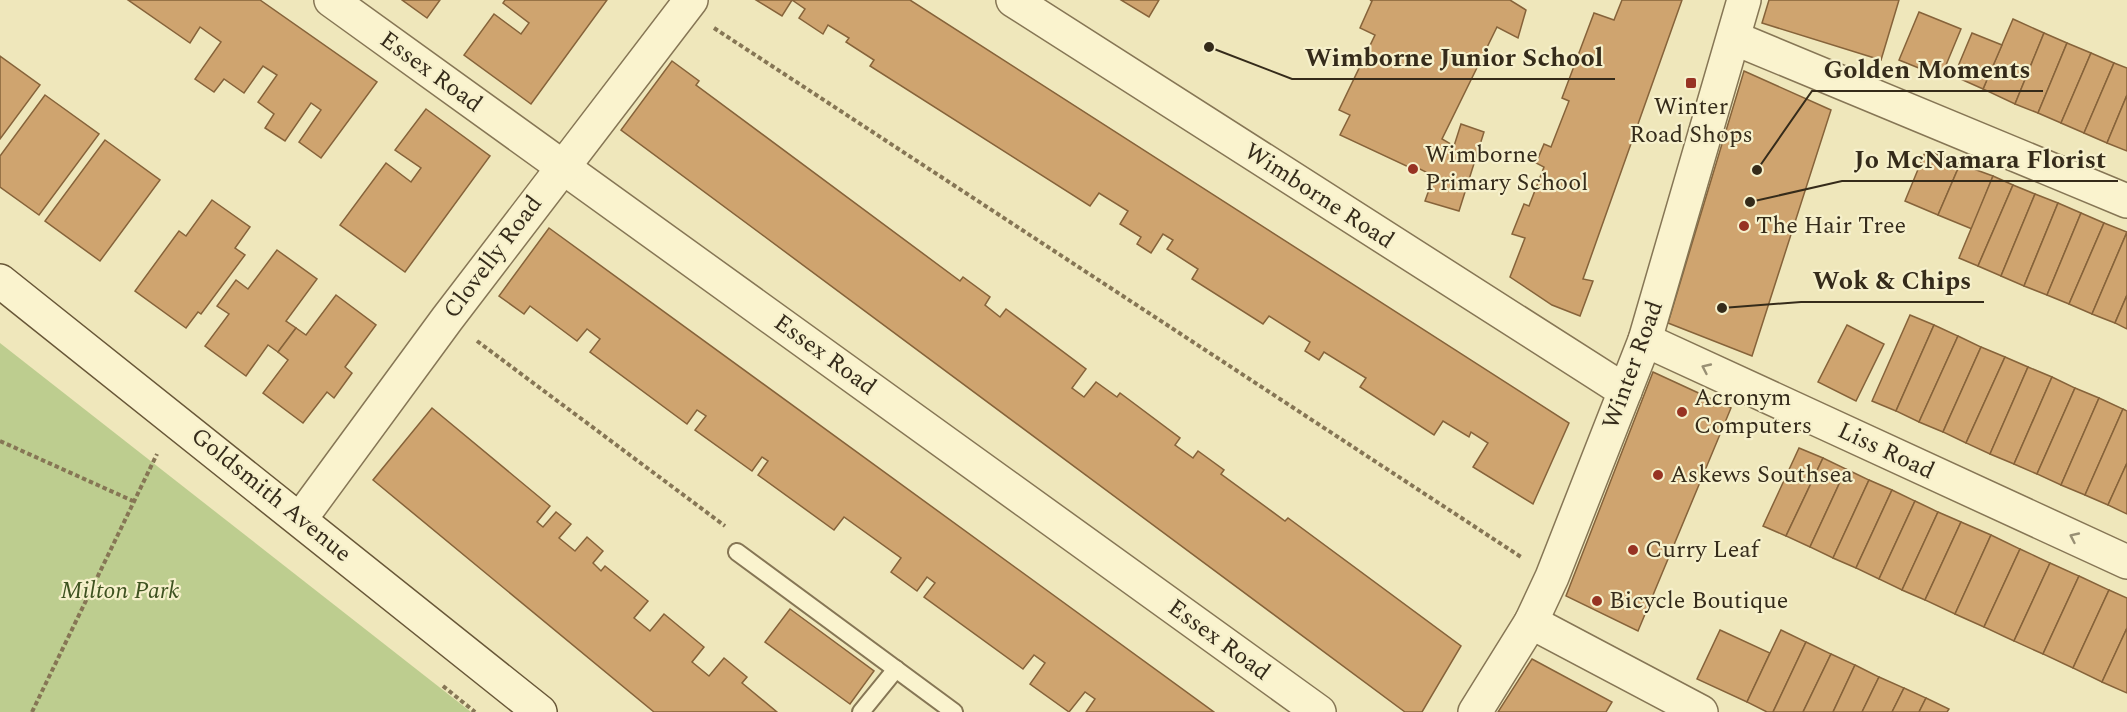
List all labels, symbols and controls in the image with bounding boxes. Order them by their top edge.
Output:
street label: Essex Road [372,22,490,122]
callout: Wimborne Junior School [1292,35,1615,79]
text: Wimborne Junior School [1305,38,1603,78]
callout: Golden Moments [1812,47,2043,91]
text: Golden Moments [1823,50,2031,90]
marker: Winter Road Shops [1684,76,1698,90]
place label: Winter Road Shops [1629,89,1753,153]
street label: Wimborne Road [1237,134,1401,258]
place label: Wimborne Primary School [1425,137,1588,201]
callout: Jo McNamara Florist [1842,137,2118,181]
text: Jo McNamara Florist [1854,140,2106,180]
marker: Wimborne Primary School [1406,162,1420,176]
street label: Clovelly Road [435,188,551,326]
place label: The Hair Tree [1756,208,1906,244]
marker: The Hair Tree [1737,219,1751,233]
callout: Wok & Chips [1801,258,1984,302]
text: Wok & Chips [1813,261,1971,301]
street label: Winter Road [1593,296,1673,434]
street label: Essex Road [766,305,884,405]
one-way arrow [1701,363,1712,375]
place label: Acronym Computers [1694,380,1812,444]
marker: Acronym Computers [1675,405,1689,419]
street label: Liss Road [1832,413,1940,489]
street label: Goldsmith Avenue [183,419,359,571]
place label: Askews Southsea [1670,457,1853,493]
marker: Askews Southsea [1651,468,1665,482]
place label: Curry Leaf [1645,532,1761,568]
one-way arrow [2069,533,2080,545]
marker: Curry Leaf [1626,543,1640,557]
park label: Milton Park [60,573,180,609]
place label: Bicycle Boutique [1609,583,1788,619]
street label: Essex Road [1160,590,1278,690]
marker: Bicycle Boutique [1590,594,1604,608]

